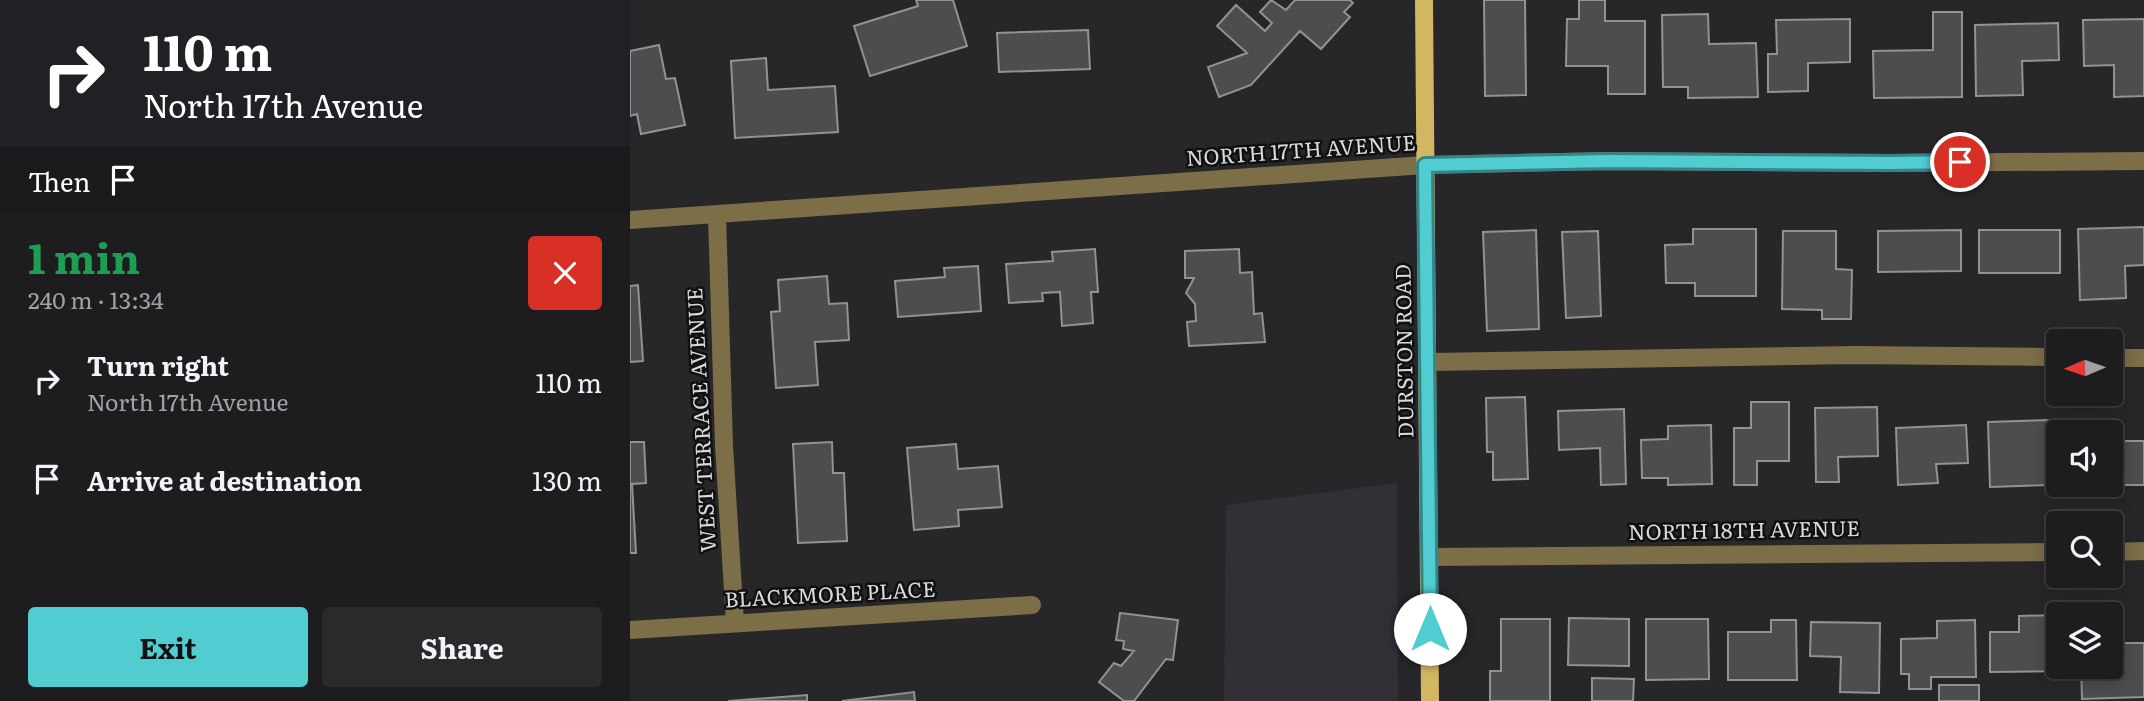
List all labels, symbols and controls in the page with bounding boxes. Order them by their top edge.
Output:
text: 110 m [143,13,272,86]
icon: right [28,28,119,119]
text: North 17th Avenue [143,80,423,128]
street label: NORTH 17TH AVENUE [1185,125,1417,172]
pin [1930,132,1990,192]
icon: arrive [1941,143,1979,181]
text: Then [28,161,90,200]
icon: arrive [104,161,142,199]
text: 1 min [28,225,140,287]
button: close [528,236,602,310]
street label: DURSTON ROAD [1385,264,1420,438]
text: 240 m · 13:34 [28,282,164,316]
street label: WEST TERRACE AVENUE [677,287,722,553]
north arrow [2046,329,2123,406]
map controls [2046,329,2123,679]
text: Turn right [87,345,229,384]
icon: right [28,362,66,400]
text: 110 m [535,362,602,401]
text: North 17th Avenue [87,384,289,418]
button: sound [2046,420,2123,497]
icon: arrive [28,460,66,498]
text: Arrive at destination [87,460,362,499]
text: 130 m [532,460,602,499]
street label: NORTH 18TH AVENUE [1628,511,1860,546]
button: search [2046,511,2123,588]
street label: BLACKMORE PLACE [724,571,936,614]
position arrow [1393,592,1467,666]
button: layers [2046,602,2123,679]
button: Exit [28,607,308,687]
button: Share [322,607,602,687]

